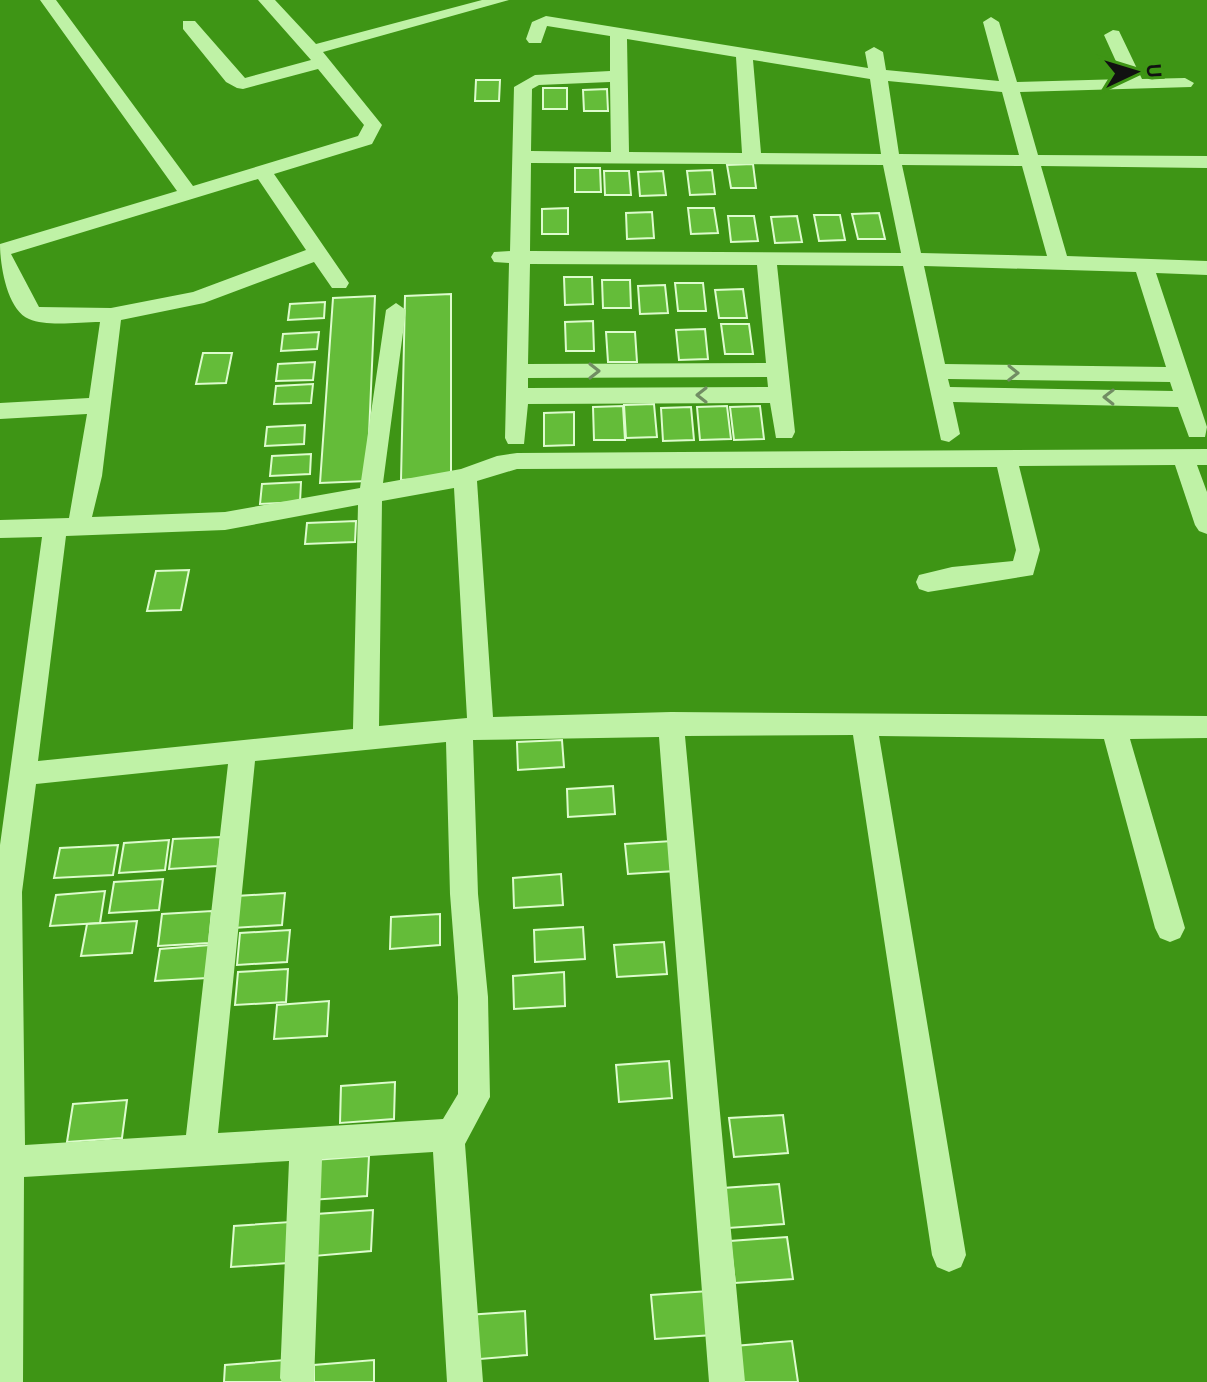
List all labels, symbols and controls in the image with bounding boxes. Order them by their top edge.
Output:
north arrow [1095,32,1175,112]
text: U [1142,63,1165,78]
one-way arrow [588,362,601,380]
one-way arrow [1007,364,1020,381]
one-way arrow [695,386,708,404]
one-way arrow [1102,389,1115,406]

